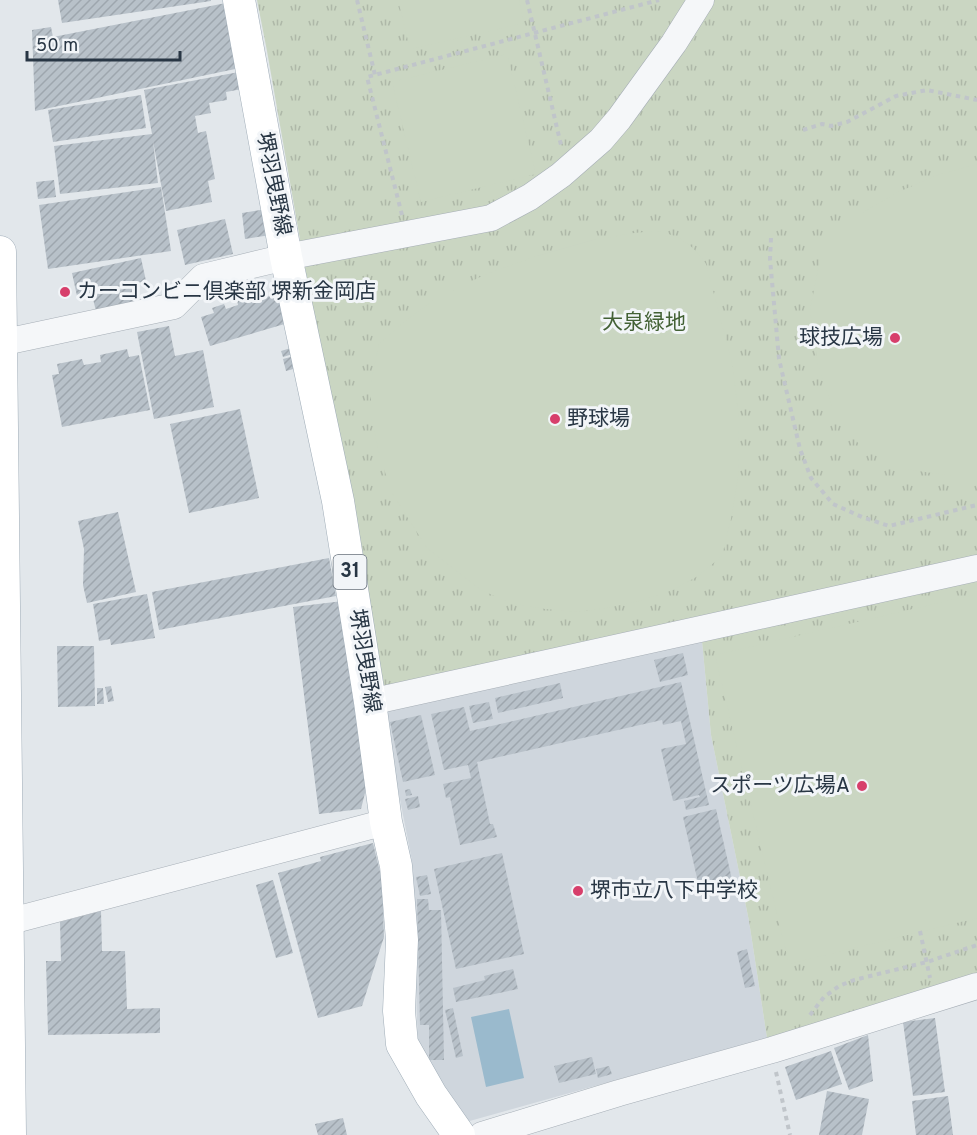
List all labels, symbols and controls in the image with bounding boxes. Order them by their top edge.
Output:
scale bar [27,24,180,62]
text: 50 m [36,35,78,58]
street label: 堺羽曳野線 [250,130,296,238]
place label: カーコンビニ倶楽部 堺新金岡店 [77,279,376,306]
marker: カーコンビニ倶楽部 堺新金岡店 [58,285,72,299]
park label: 大泉緑地 [602,310,686,337]
place label: 球技広場 [799,325,883,352]
marker: 球技広場 [888,331,902,345]
place label: 野球場 [567,406,630,433]
marker: 野球場 [548,412,562,426]
road number: 31 [334,555,366,589]
street label: 堺羽曳野線 [342,607,386,715]
place label: スポーツ広場A [710,773,850,800]
marker: スポーツ広場A [855,779,869,793]
place label: 堺市立八下中学校 [590,878,758,905]
marker: 堺市立八下中学校 [571,884,585,898]

